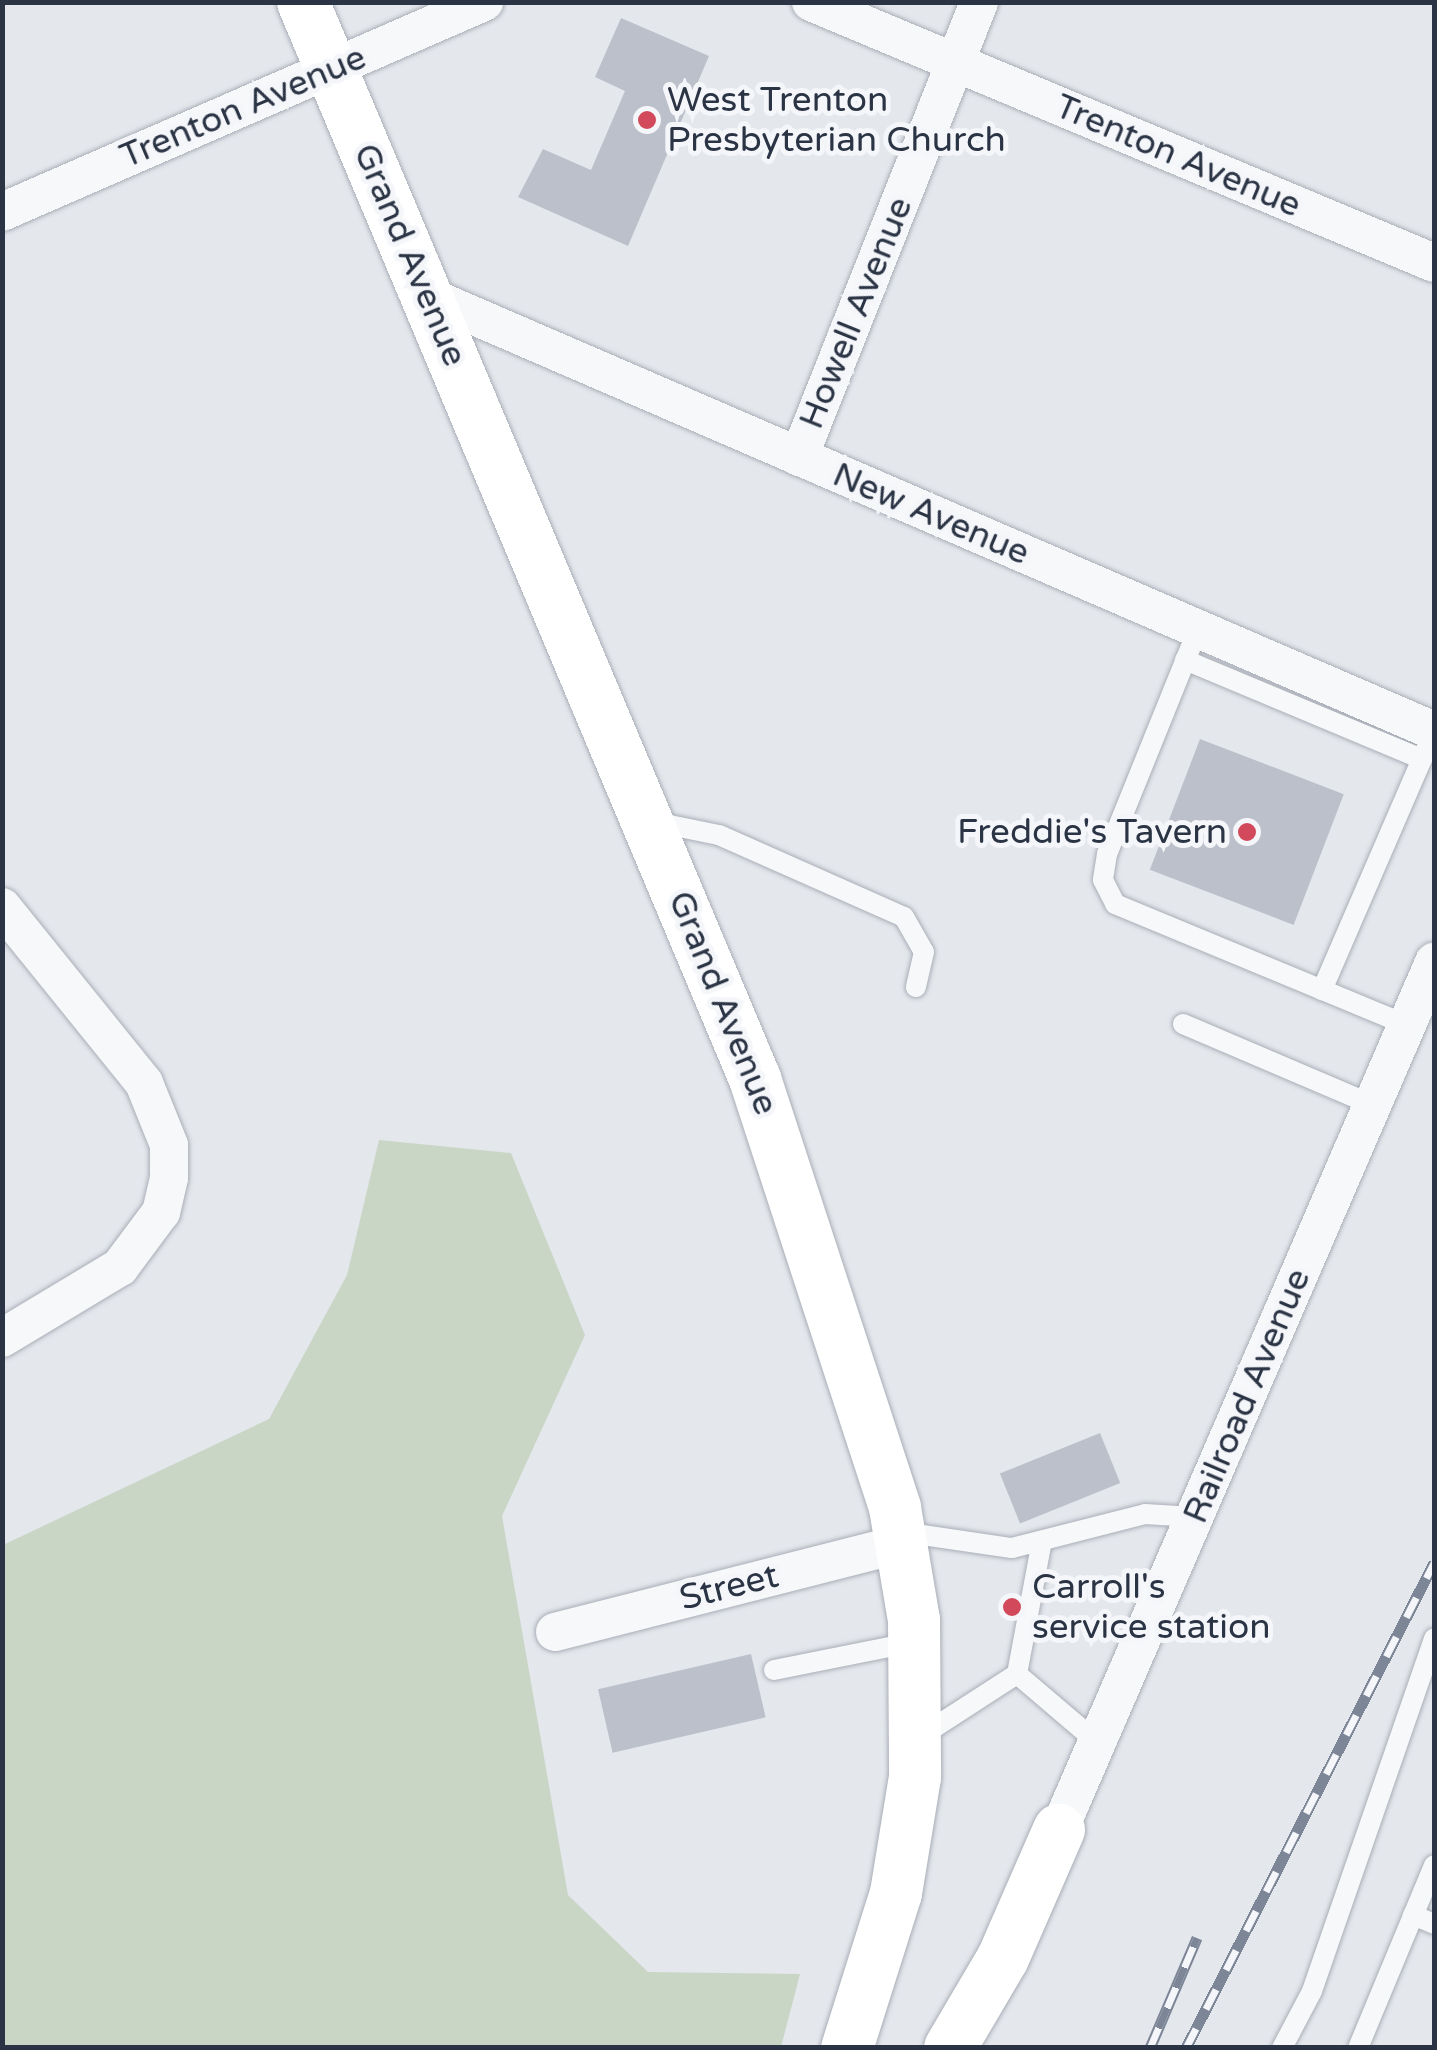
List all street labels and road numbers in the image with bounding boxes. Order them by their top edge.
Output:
street label: Trenton Avenue [114,36,372,178]
street label: Trenton Avenue [1049,85,1307,227]
street label: Grand Avenue [344,138,476,372]
street label: Howell Avenue [790,191,922,435]
street label: New Avenue [826,454,1036,574]
street label: Grand Avenue [659,885,787,1121]
street label: Railroad Avenue [1174,1262,1320,1530]
street label: Street [675,1555,783,1619]

